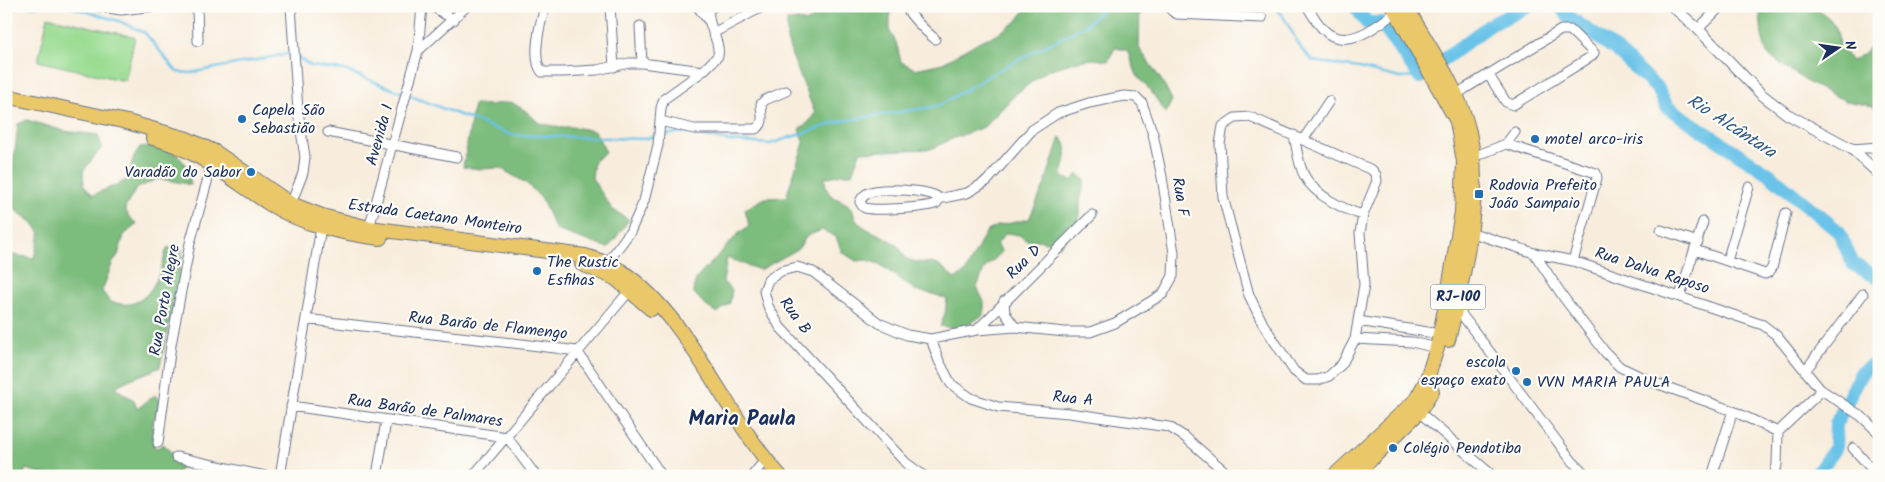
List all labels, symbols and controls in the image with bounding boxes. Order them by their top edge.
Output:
north arrow [1812,22,1862,72]
text: N [1838,39,1861,52]
water label: Rio Alcântara [1681,87,1783,168]
place label: Capela São Sebastião [252,98,325,141]
street label: Avenida 1 [359,101,401,169]
marker: Capela São Sebastião [236,113,248,125]
place label: motel arco-iris [1545,127,1643,152]
marker: motel arco-iris [1529,133,1541,145]
place label: Varadão do Sabor [124,160,243,185]
marker: Varadão do Sabor [245,166,257,178]
place label: Rodovia Prefeito João Sampaio [1489,173,1597,216]
street label: Rua F [1165,176,1196,220]
marker: Rodovia Prefeito João Sampaio [1473,188,1485,200]
street label: Estrada Caetano Monteiro [346,192,524,242]
street label: Rua D [1001,239,1047,285]
street label: Rua Dalva Raposo [1591,241,1713,301]
street label: Rua Porto Alegre [143,242,187,358]
place label: The Rustic Esfihas [547,250,619,293]
marker: The Rustic Esfihas [531,265,543,277]
road number: RJ-100 [1430,284,1486,310]
street label: Rua B [773,292,817,340]
street label: Rua Barão de Flamengo [407,305,569,347]
place label: escola espaço exato [1421,350,1506,393]
marker: escola espaço exato [1510,365,1522,377]
place label: VVN MARIA PAULA [1537,370,1671,395]
marker: VVN MARIA PAULA [1521,376,1533,388]
street label: Rua A [1051,384,1095,414]
street label: Rua Barão de Palmares [346,388,504,434]
district label: Maria Paula [688,403,796,436]
place label: Colégio Pendotiba [1403,436,1521,461]
marker: Colégio Pendotiba [1387,442,1399,454]

